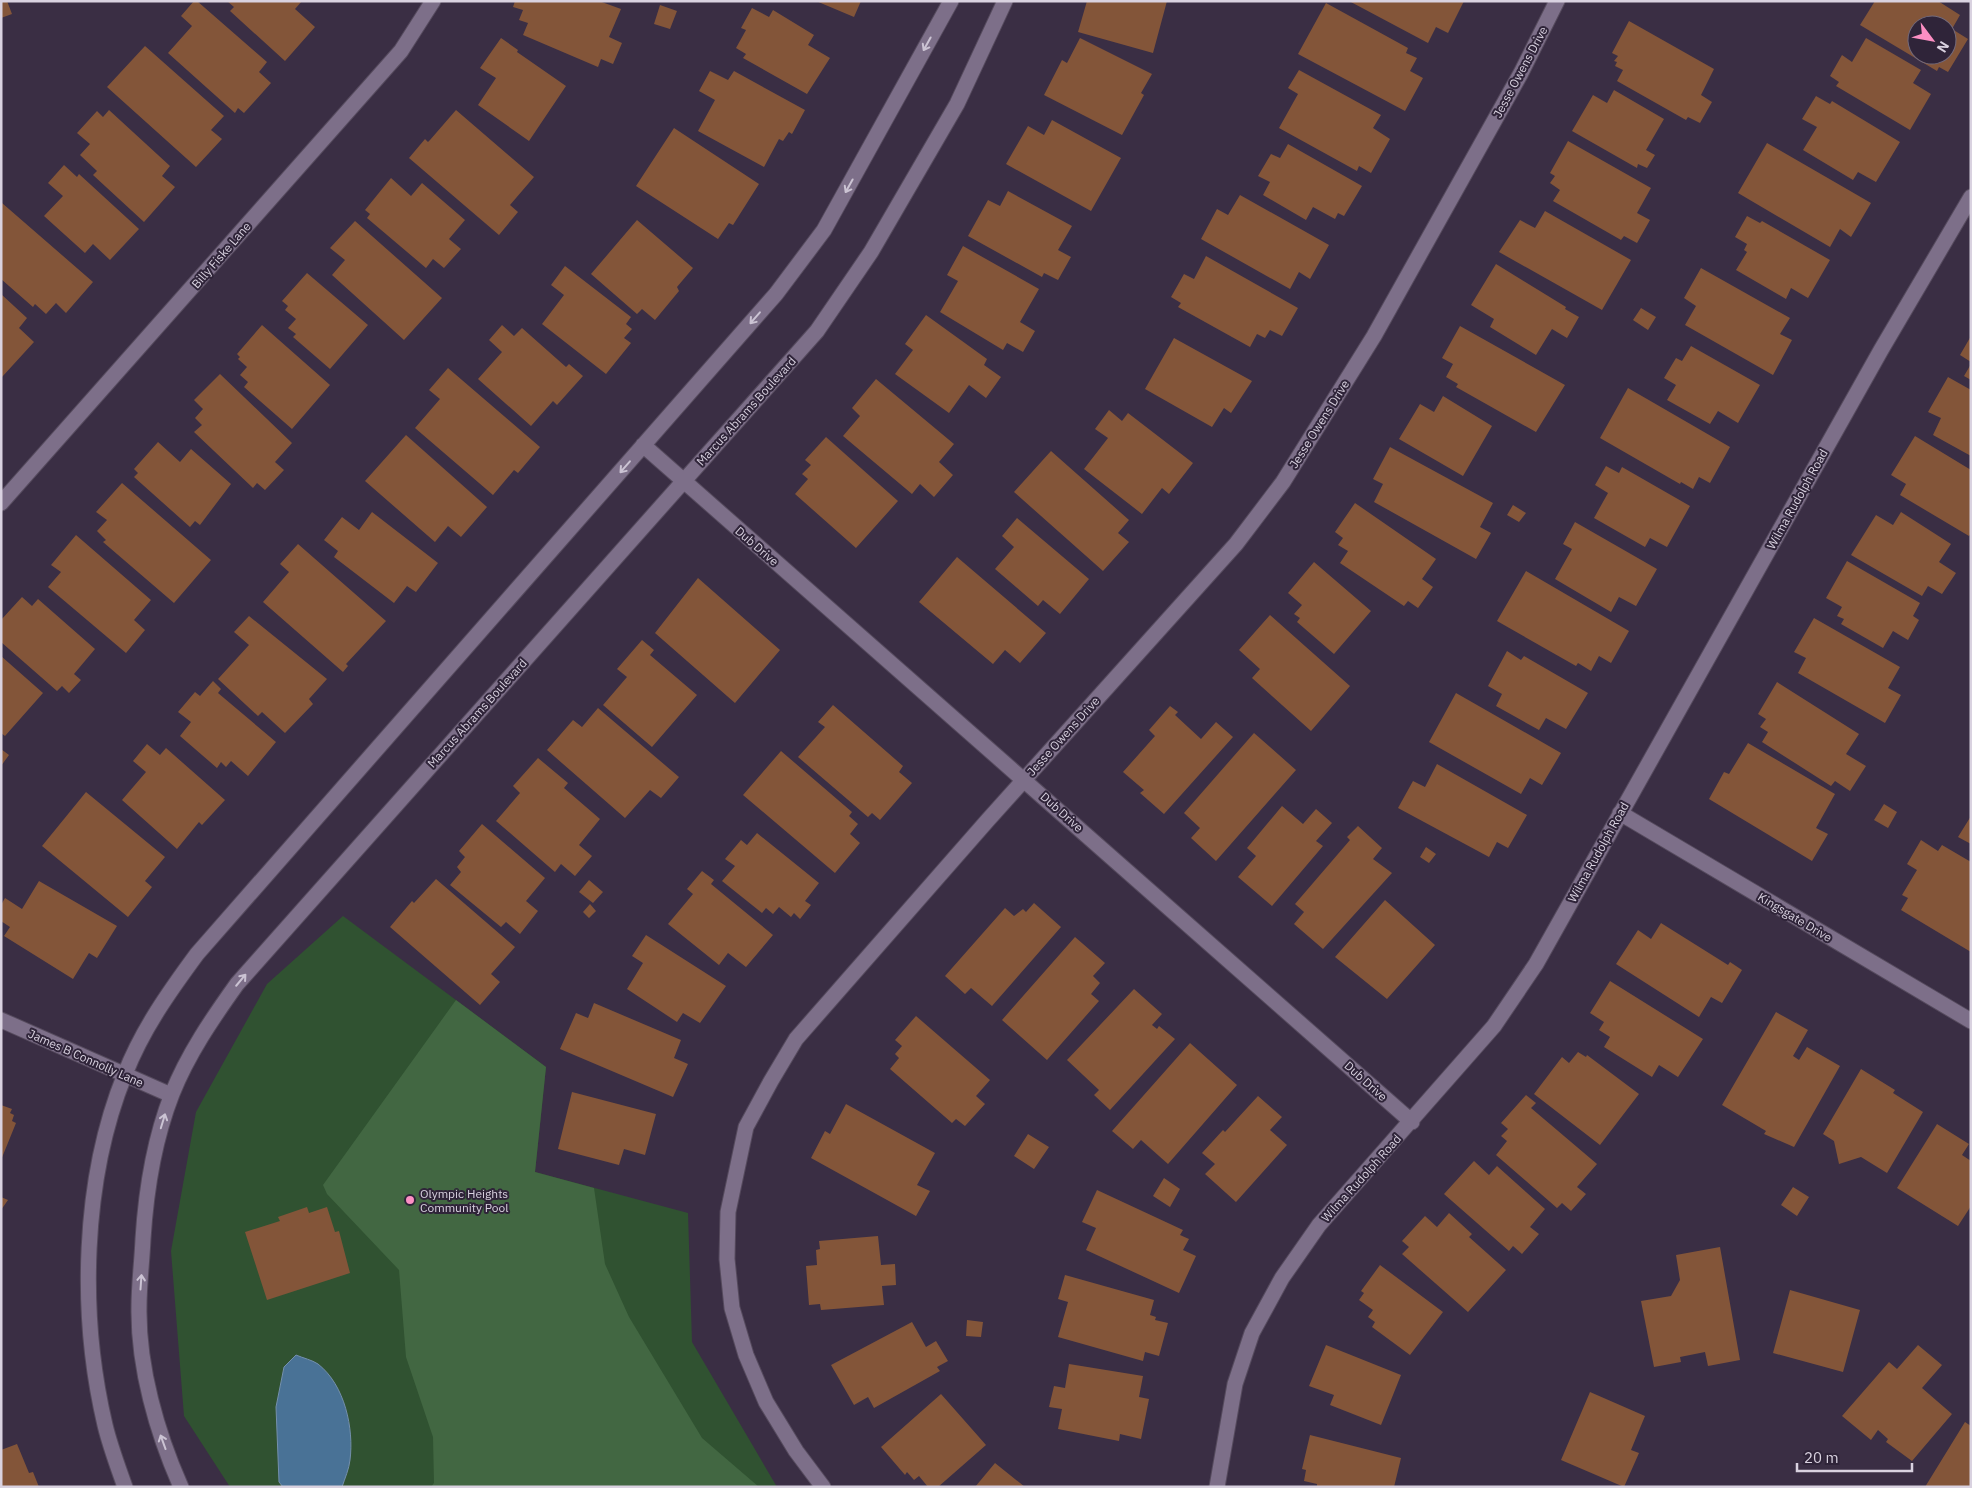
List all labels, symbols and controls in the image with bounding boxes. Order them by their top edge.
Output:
north arrow [1907,15,1957,65]
street label: Jesse Owens Drive [1490,23,1551,120]
one-way arrow [922,36,932,51]
text: N [1933,38,1953,56]
one-way arrow [843,179,853,193]
street label: Billy Fiske Lane [188,218,254,291]
one-way arrow [749,312,761,325]
street label: Marcus Abrams Boulevard [693,354,799,468]
street label: Jesse Owens Drive [1286,377,1352,471]
street label: Wilma Rudolph Road [1763,446,1831,552]
one-way arrow [619,460,630,473]
street label: Dub Drive [732,523,782,569]
street label: Marcus Abrams Boulevard [424,656,530,770]
street label: Jesse Owens Drive [1024,693,1103,779]
street label: Dub Drive [1037,789,1087,835]
street label: Wilma Rudolph Road [1564,799,1632,905]
street label: Kingsgate Drive [1755,889,1835,945]
one-way arrow [235,974,246,987]
street label: James B Connolly Lane [26,1026,146,1090]
street label: Dub Drive [1341,1058,1391,1104]
one-way arrow [159,1114,169,1130]
street label: Wilma Rudolph Road [1318,1131,1404,1225]
place label: Olympic Heights Community Pool [420,1186,509,1215]
marker: Olympic Heights Community Pool [404,1194,416,1206]
one-way arrow [136,1274,145,1290]
one-way arrow [158,1434,167,1450]
scale bar [1797,1440,1912,1472]
text: 20 m [1804,1448,1839,1467]

